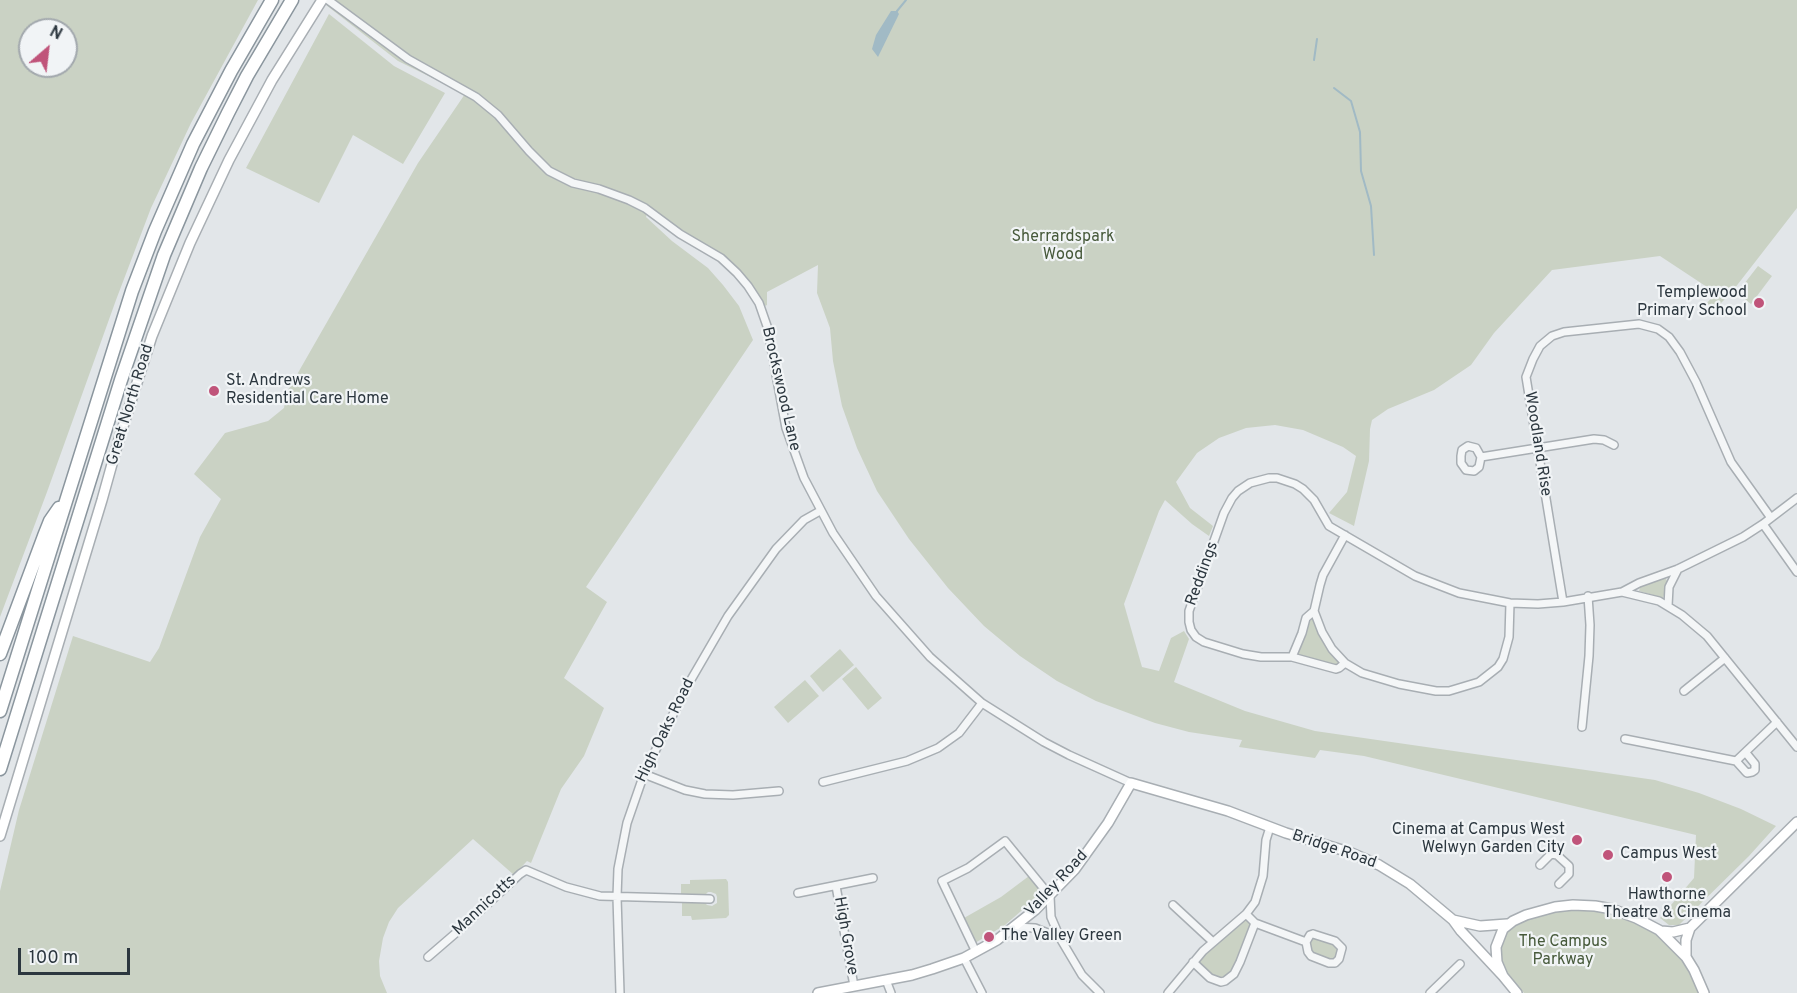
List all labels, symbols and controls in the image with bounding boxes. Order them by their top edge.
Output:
north arrow [18,18,78,78]
text: N [46,22,65,45]
park label: Sherrardspark Wood [1011,228,1115,266]
place label: Templewood Primary School [1637,284,1747,322]
marker: Templewood Primary School [1752,296,1766,310]
street label: Brockswood Lane [756,325,804,453]
street label: Great North Road [103,342,159,468]
place label: St. Andrews Residential Care Home [226,372,389,410]
marker: St. Andrews Residential Care Home [207,384,221,398]
street label: Woodland Rise [1519,390,1555,498]
street label: Reddings [1183,539,1223,609]
street label: High Oaks Road [633,676,699,786]
place label: Cinema at Campus West Welwyn Garden City [1392,821,1565,859]
street label: Bridge Road [1289,827,1379,873]
marker: Cinema at Campus West Welwyn Garden City [1570,833,1584,847]
place label: Campus West [1620,845,1717,865]
street label: Valley Road [1021,847,1093,921]
marker: Campus West [1601,848,1615,862]
marker: Hawthorne Theatre & Cinema [1660,870,1674,884]
street label: Mannicotts [449,872,521,940]
place label: Hawthorne Theatre & Cinema [1603,886,1731,924]
street label: High Grove [829,895,861,977]
place label: The Valley Green [1001,927,1122,947]
marker: The Valley Green [982,930,996,944]
park label: The Campus Parkway [1518,933,1608,971]
scale bar [21,936,134,974]
text: 100 m [29,947,78,970]

